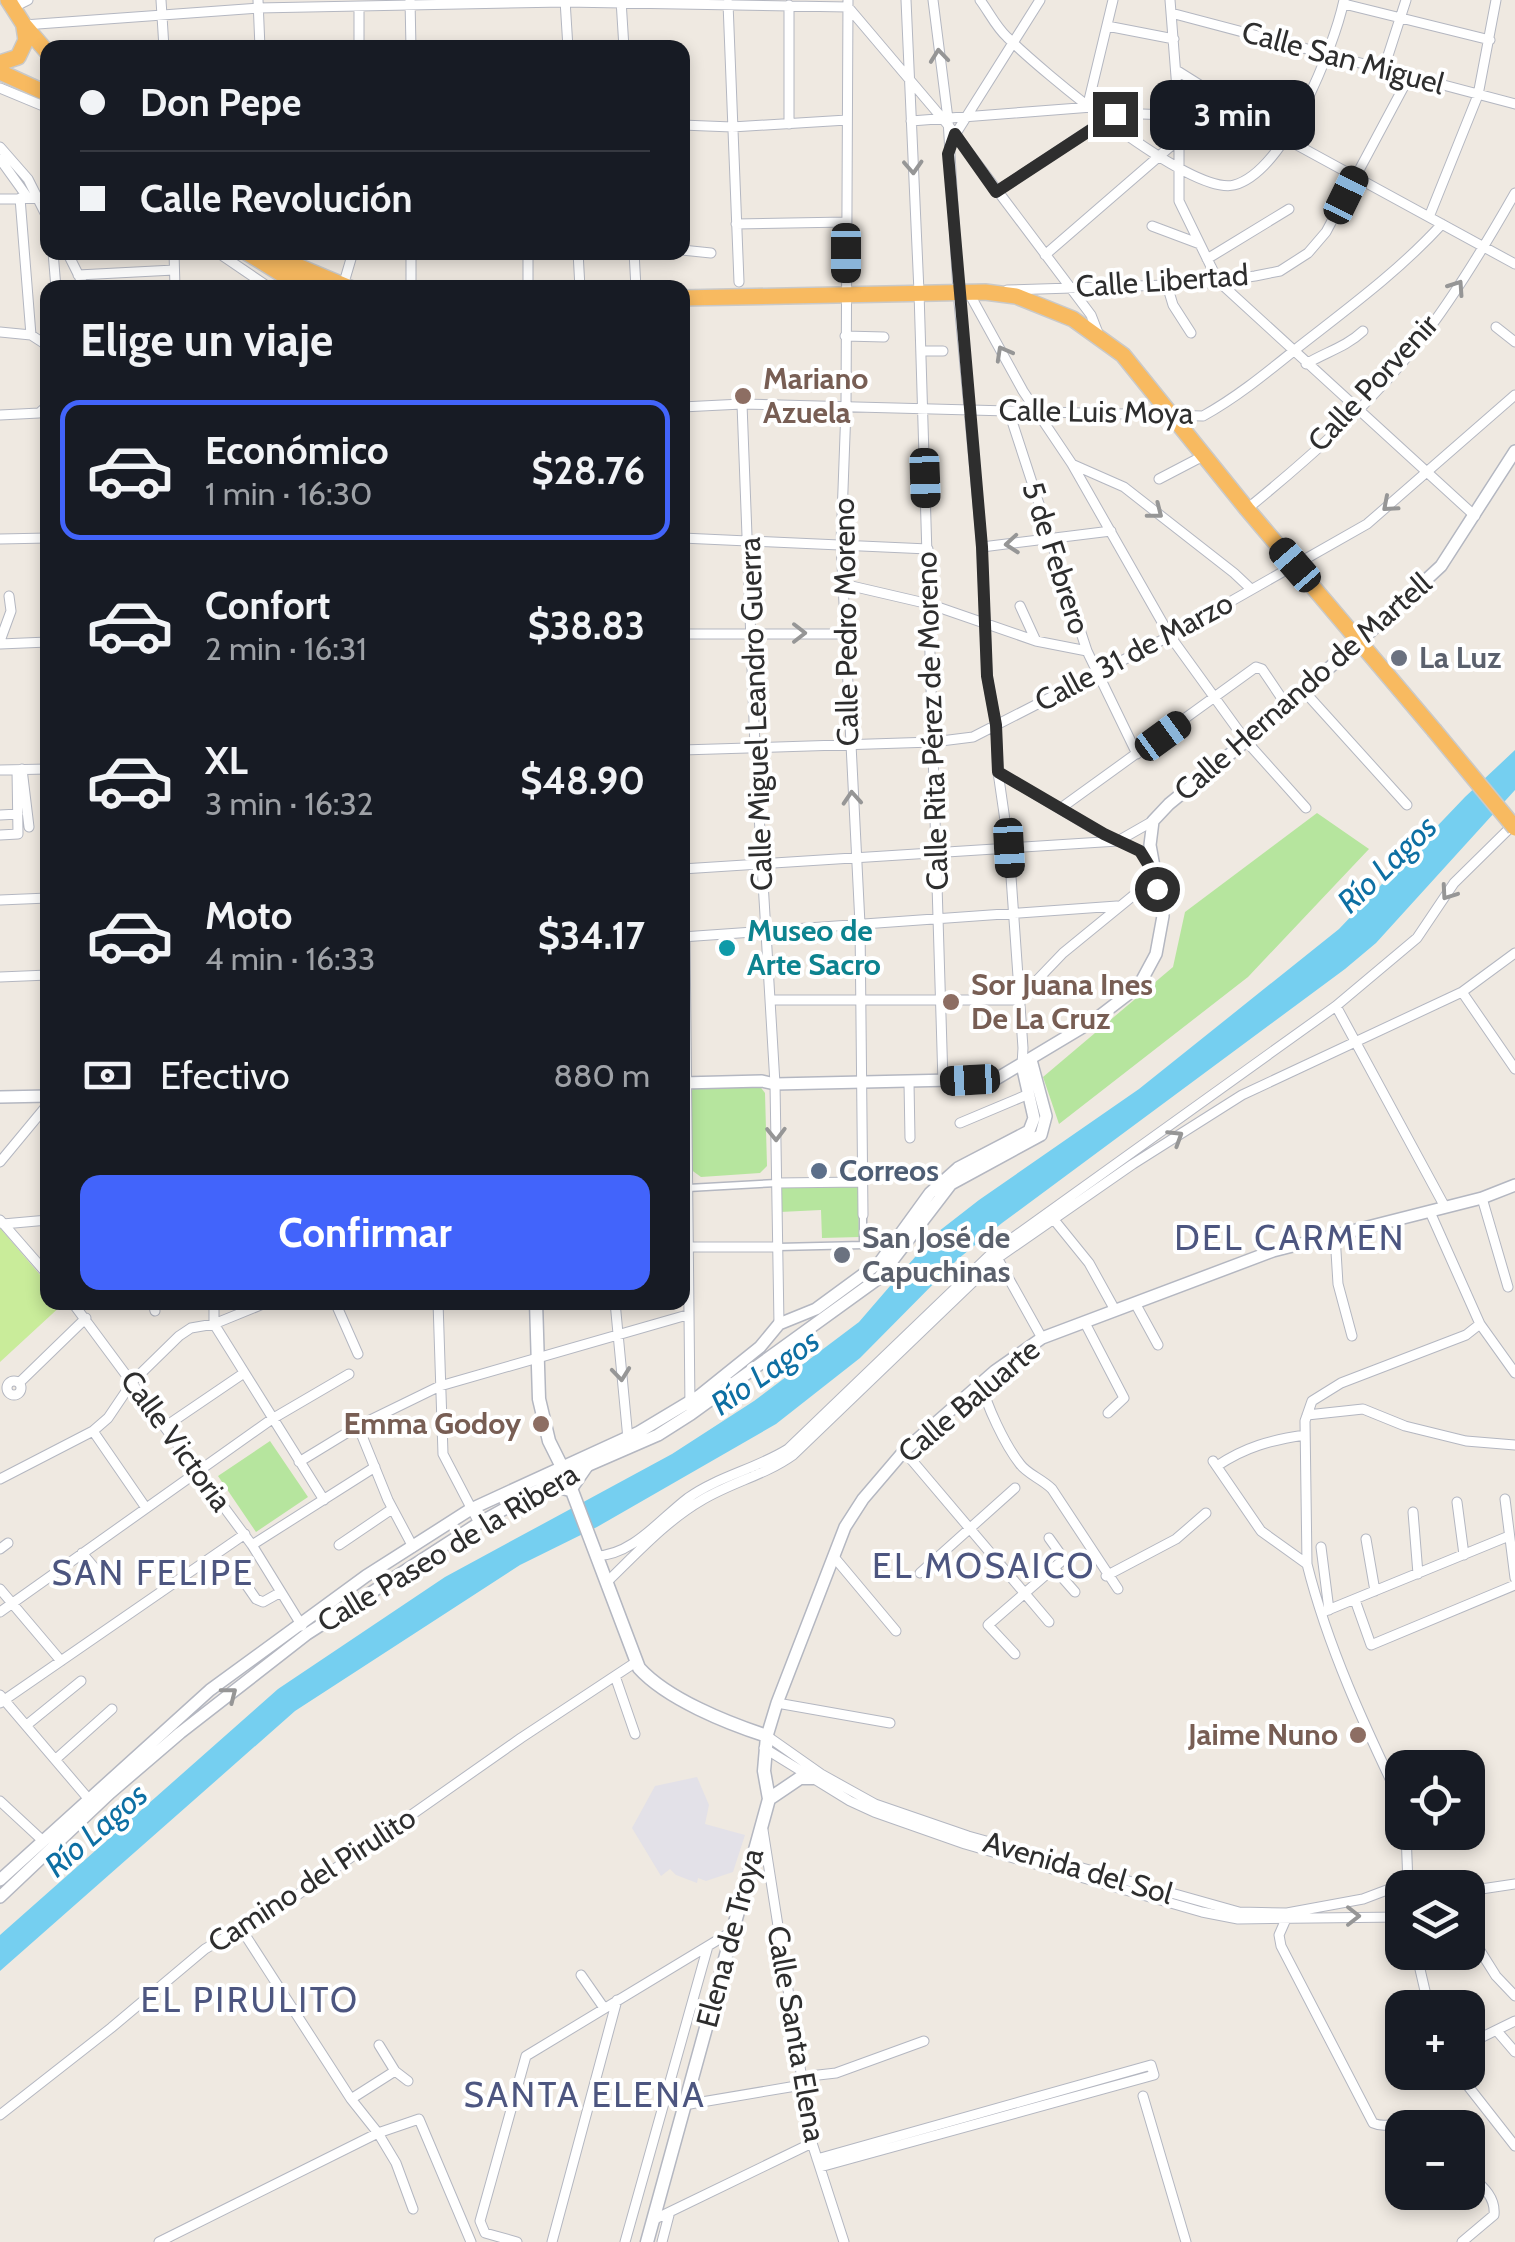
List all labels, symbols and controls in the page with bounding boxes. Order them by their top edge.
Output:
street label: Calle San Miguel [1238,13,1448,102]
one-way arrow [928,47,950,63]
text: Don Pepe [140,79,301,126]
callout: 3 min [1150,79,1315,149]
route end [1093,92,1138,137]
text: 3 min [1194,95,1271,134]
one-way arrow [902,160,923,176]
car [1319,161,1373,229]
text: Calle Revolución [140,175,412,222]
car [831,223,861,283]
street label: Calle Libertad [1074,256,1250,305]
one-way arrow [1445,279,1463,298]
street label: Calle Porvenir [1300,306,1446,459]
text: Elige un viaje [80,313,333,367]
one-way arrow [995,346,1015,364]
place label: Mariano Azuela [763,360,868,431]
marker: Mariano Azuela [732,385,754,407]
street label: Calle Luis Moya [998,391,1194,432]
icon: car [85,425,175,515]
text: Económico [205,427,389,474]
text: $28.76 [532,447,645,494]
car [909,447,941,509]
text: 1 min · 16:30 [205,474,372,513]
street label: 5 de Febrero [1014,477,1099,639]
one-way arrow [1382,493,1401,511]
street label: Calle Pedro Moreno [825,498,866,746]
one-way arrow [1145,500,1163,517]
one-way arrow [1003,533,1019,554]
car [1264,533,1326,597]
street label: Calle Miguel Leandro Guerra [731,536,780,891]
street label: Calle Rita Pérez de Moreno [907,551,956,891]
street label: Calle Hernando de Martell [1166,565,1439,808]
icon: car [85,580,175,670]
text: Confort [205,582,330,629]
street label: Calle 31 de Marzo [1028,584,1239,719]
text: $38.83 [528,602,645,649]
one-way arrow [792,622,807,644]
text: 2 min · 16:31 [205,629,367,668]
place label: La Luz [1419,639,1501,676]
marker: La Luz [1388,647,1410,669]
car [1130,706,1196,766]
icon: car [85,735,175,825]
text: XL [205,737,248,784]
text: $48.90 [520,757,645,804]
text: 3 min · 16:32 [205,784,374,823]
one-way arrow [842,789,864,805]
water label: Río Lagos [1329,807,1445,921]
car [992,817,1026,879]
route start [1135,867,1180,912]
one-way arrow [1442,882,1460,901]
icon: car [85,890,175,980]
text: Moto [205,892,292,939]
text: $34.17 [538,912,645,959]
place label: Museo de Arte Sacro [747,912,881,983]
marker: Museo de Arte Sacro [716,937,738,959]
text: 4 min · 16:33 [205,939,375,978]
place label: Sor Juana Ines De La Cruz [971,966,1153,1037]
marker: Sor Juana Ines De La Cruz [940,991,962,1013]
icon: cash [80,1048,135,1103]
text: Efectivo [160,1052,290,1099]
text: 880 m [554,1056,650,1095]
car [939,1063,1001,1097]
one-way arrow [765,1126,786,1142]
one-way arrow [1166,1130,1184,1149]
place label: Correos [839,1152,939,1189]
marker: Correos [808,1160,830,1182]
button: Confirmar [80,1175,650,1290]
district label: DEL CARMEN [1174,1216,1406,1259]
place label: San José de Capuchinas [862,1219,1011,1290]
marker: San José de Capuchinas [831,1244,853,1266]
water label: Río Lagos [703,1320,826,1423]
street label: Calle Baluarte [890,1331,1047,1471]
street label: Calle Victoria [113,1363,240,1519]
one-way arrow [610,1367,631,1383]
place label: Emma Godoy [343,1405,522,1442]
marker: Emma Godoy [530,1413,552,1435]
street label: Calle Paseo de la Ribera [310,1455,586,1640]
district label: EL MOSAICO [872,1544,1096,1587]
district label: SAN FELIPE [51,1551,255,1594]
one-way arrow [219,1688,237,1705]
place label: Jaime Nuno [1187,1716,1338,1753]
marker: Jaime Nuno [1347,1724,1369,1746]
map controls [1385,1750,1485,2210]
button: locate [1385,1750,1485,1850]
water label: Río Lagos [36,1774,155,1885]
street label: Camino del Pirulito [201,1799,422,1960]
street label: Avenida del Sol [979,1823,1177,1912]
street label: Elena de Troya [688,1844,771,2031]
button: layers [1385,1870,1485,1970]
one-way arrow [1346,1905,1361,1927]
street label: Calle Santa Elena [759,1923,834,2145]
district label: EL PIRULITO [141,1978,359,2021]
button: + [1385,1990,1485,2090]
district label: SANTA ELENA [464,2073,706,2116]
button: − [1385,2110,1485,2210]

